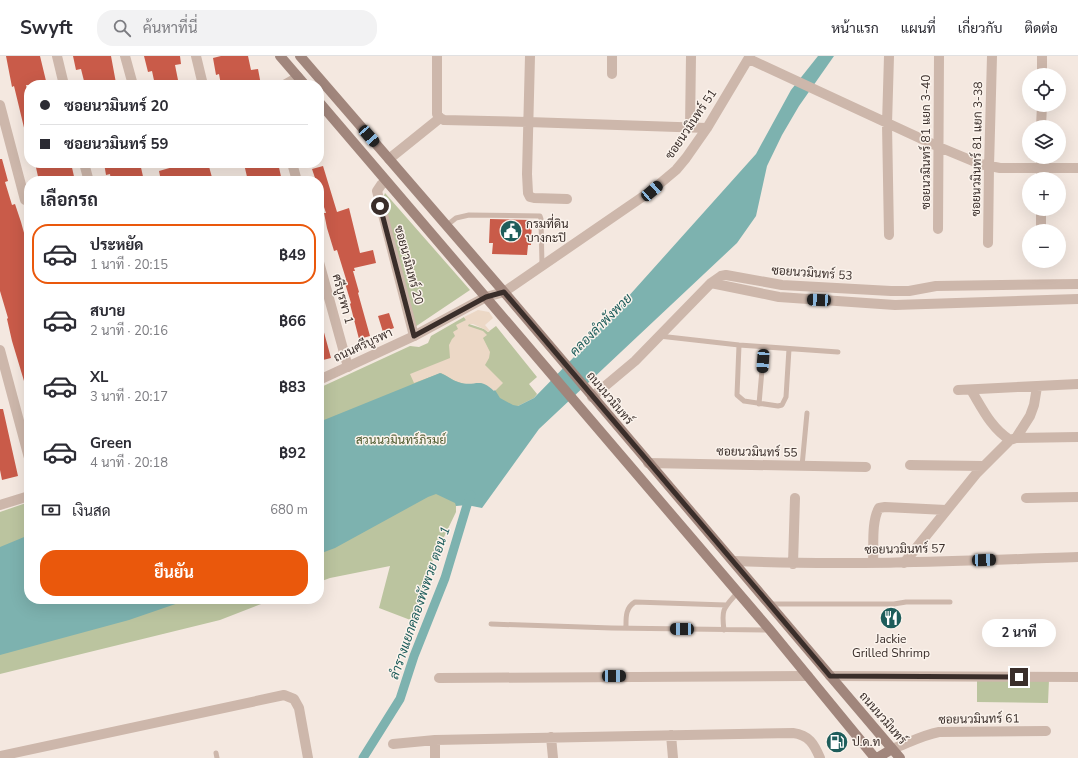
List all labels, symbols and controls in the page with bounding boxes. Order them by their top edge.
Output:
search box [97,10,377,46]
text: Swyft [20,15,73,41]
icon: search [111,17,133,39]
text: ค้นหาที่นี่ [143,18,197,38]
text: หน้าแรก [831,19,879,38]
text: แผนที่ [901,19,936,38]
text: เกี่ยวกับ [958,19,1002,38]
text: ติดต่อ [1024,19,1058,38]
map controls [1022,68,1066,268]
button: locate [1022,68,1066,112]
street label: ซอยนวมินทร์ 81 แยก 3-40 [918,75,934,209]
street label: ซอยนวมินทร์ 81 แยก 3-38 [968,81,986,217]
street label: ซอยนวมินทร์ 51 [662,86,720,162]
text: ซอยนวมินทร์ 20 [64,96,169,116]
button: layers [1022,120,1066,164]
car [357,123,381,149]
text: ซอยนวมินทร์ 59 [64,134,169,154]
button: + [1022,172,1066,216]
car [639,179,665,203]
text: เลือกรถ [40,188,98,212]
route start [371,197,389,215]
place label: กรมที่ดิน บางกะปิ [526,213,569,246]
public building icon: กรมที่ดิน บางกะปิ [498,218,524,244]
street label: ซอยนวมินทร์ 20 [391,224,427,306]
button: − [1022,224,1066,268]
text: ประหยัด [90,235,143,255]
icon: car [42,236,78,272]
text: ฿49 [279,245,306,265]
text: 1 นาที · 20:15 [90,256,168,274]
street label: ซอยนวมินทร์ 53 [771,262,853,284]
street label: ศรีบูรพา 1 [329,272,357,326]
water label: คลองลำพังพวย [566,289,637,360]
car [807,293,831,307]
text: สบาย [90,301,125,321]
icon: car [42,302,78,338]
text: ฿66 [279,311,306,331]
text: 2 นาที · 20:16 [90,322,168,340]
street label: ถนนศรีบูรพา [331,324,395,366]
car [756,349,770,373]
text: XL [90,367,109,387]
icon: car [42,368,78,404]
street label: ถนนนวมินทร์ [583,368,637,428]
text: ฿83 [279,377,306,397]
text: 3 นาที · 20:17 [90,388,168,406]
park label: สวนนวมินทร์ภิรมย์ [356,432,446,448]
text: Green [90,433,132,453]
icon: car [42,434,78,470]
text: ฿92 [279,443,306,463]
street label: ซอยนวมินทร์ 55 [716,443,798,461]
text: 4 นาที · 20:18 [90,454,168,472]
icon: cash [40,499,62,521]
text: เงินสด [72,501,111,521]
text: 680 m [270,501,308,519]
water label: ลำรางแยกคลองพังพวย ตอน 1 [385,524,455,682]
street label: ซอยนวมินทร์ 57 [864,540,946,558]
button: ยืนยัน [40,550,308,596]
car [972,554,996,566]
restaurant icon: Jackie Grilled Shrimp [878,605,904,631]
callout: 2 นาที [982,619,1056,647]
car [670,623,694,635]
text: 2 นาที [1001,624,1037,642]
place label: Jackie Grilled Shrimp [852,631,930,661]
route end [1010,668,1028,686]
car [602,670,626,682]
street label: ถนนนวมินทร์ [856,688,910,748]
street label: ซอยนวมินทร์ 61 [938,710,1020,728]
fuel station icon: ป.ด.ท [824,729,850,755]
place label: ป.ด.ท [852,734,880,750]

